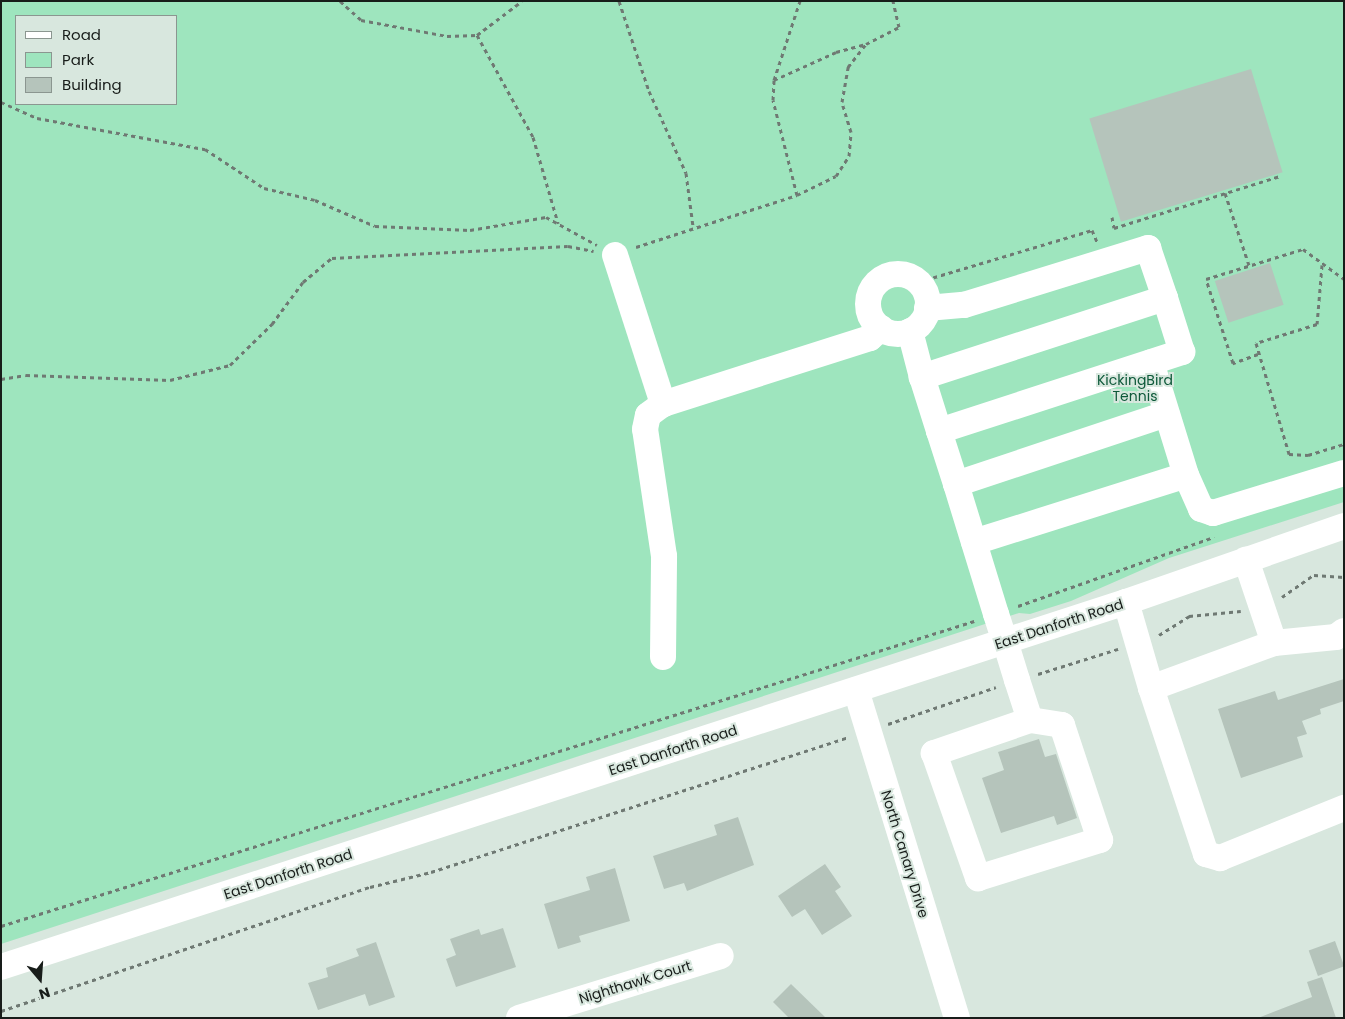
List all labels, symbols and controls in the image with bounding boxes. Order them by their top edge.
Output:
legend [15,15,178,105]
text: Road [62,24,101,45]
text: Park [62,49,94,70]
text: Building [62,74,122,95]
park label: KickingBird Tennis [1097,372,1173,404]
street label: East Danforth Road [993,595,1125,653]
street label: East Danforth Road [607,721,739,779]
street label: North Canary Drive [878,788,932,920]
street label: East Danforth Road [222,845,354,903]
north arrow [15,954,65,1004]
street label: Nighthawk Court [577,957,693,1007]
text: N [37,982,53,1004]

